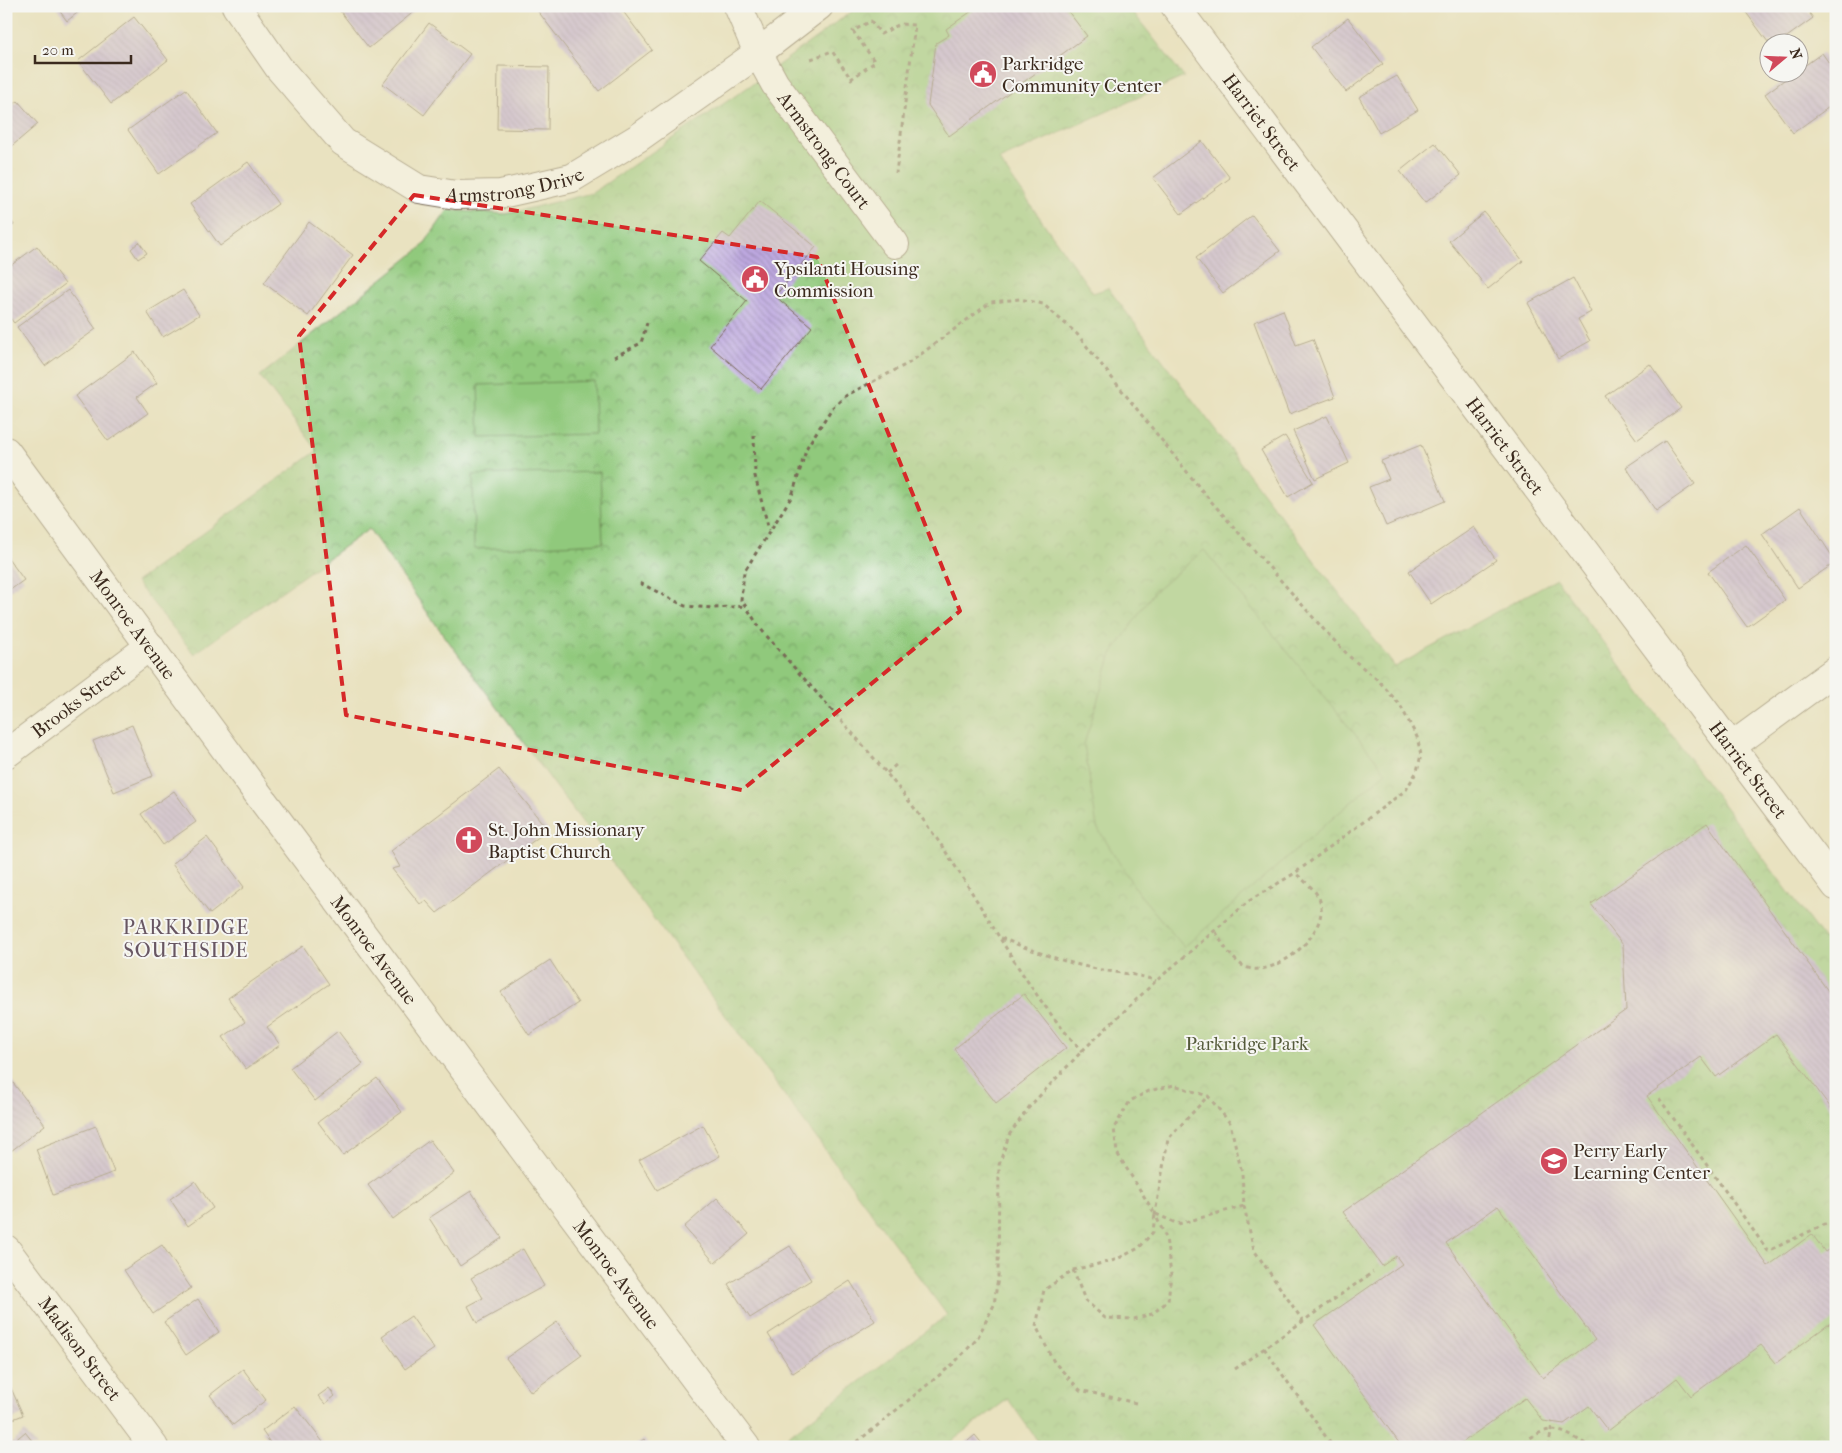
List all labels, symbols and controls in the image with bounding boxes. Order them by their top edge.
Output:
scale bar [35,32,131,64]
north arrow [1760,32,1810,82]
text: 20 m [42,41,74,59]
text: N [1786,46,1806,62]
place label: Parkridge Community Center [1002,53,1162,97]
public building icon: Parkridge Community Center [968,59,998,89]
street label: Harriet Street [1218,70,1305,176]
street label: Armstrong Court [772,87,875,214]
street label: Armstrong Drive [443,163,588,207]
place label: Ypsilanti Housing Commission [773,258,920,302]
public building icon: Ypsilanti Housing Commission [740,264,770,294]
street label: Harriet Street [1461,393,1548,499]
street label: Monroe Avenue [85,566,180,684]
street label: Brooks Street [28,659,130,743]
street label: Harriet Street [1704,717,1792,823]
place label: St. John Missionary Baptist Church [488,819,645,863]
church icon: St. John Missionary Baptist Church [454,825,484,855]
street label: Monroe Avenue [326,892,421,1009]
district label: PARKRIDGE SOUTHSIDE [123,916,249,962]
park label: Parkridge Park [1185,1033,1309,1055]
place label: Perry Early Learning Center [1573,1140,1711,1184]
school or university icon: Perry Early Learning Center [1539,1146,1569,1176]
street label: Monroe Avenue [568,1216,664,1333]
street label: Madison Street [34,1293,125,1405]

